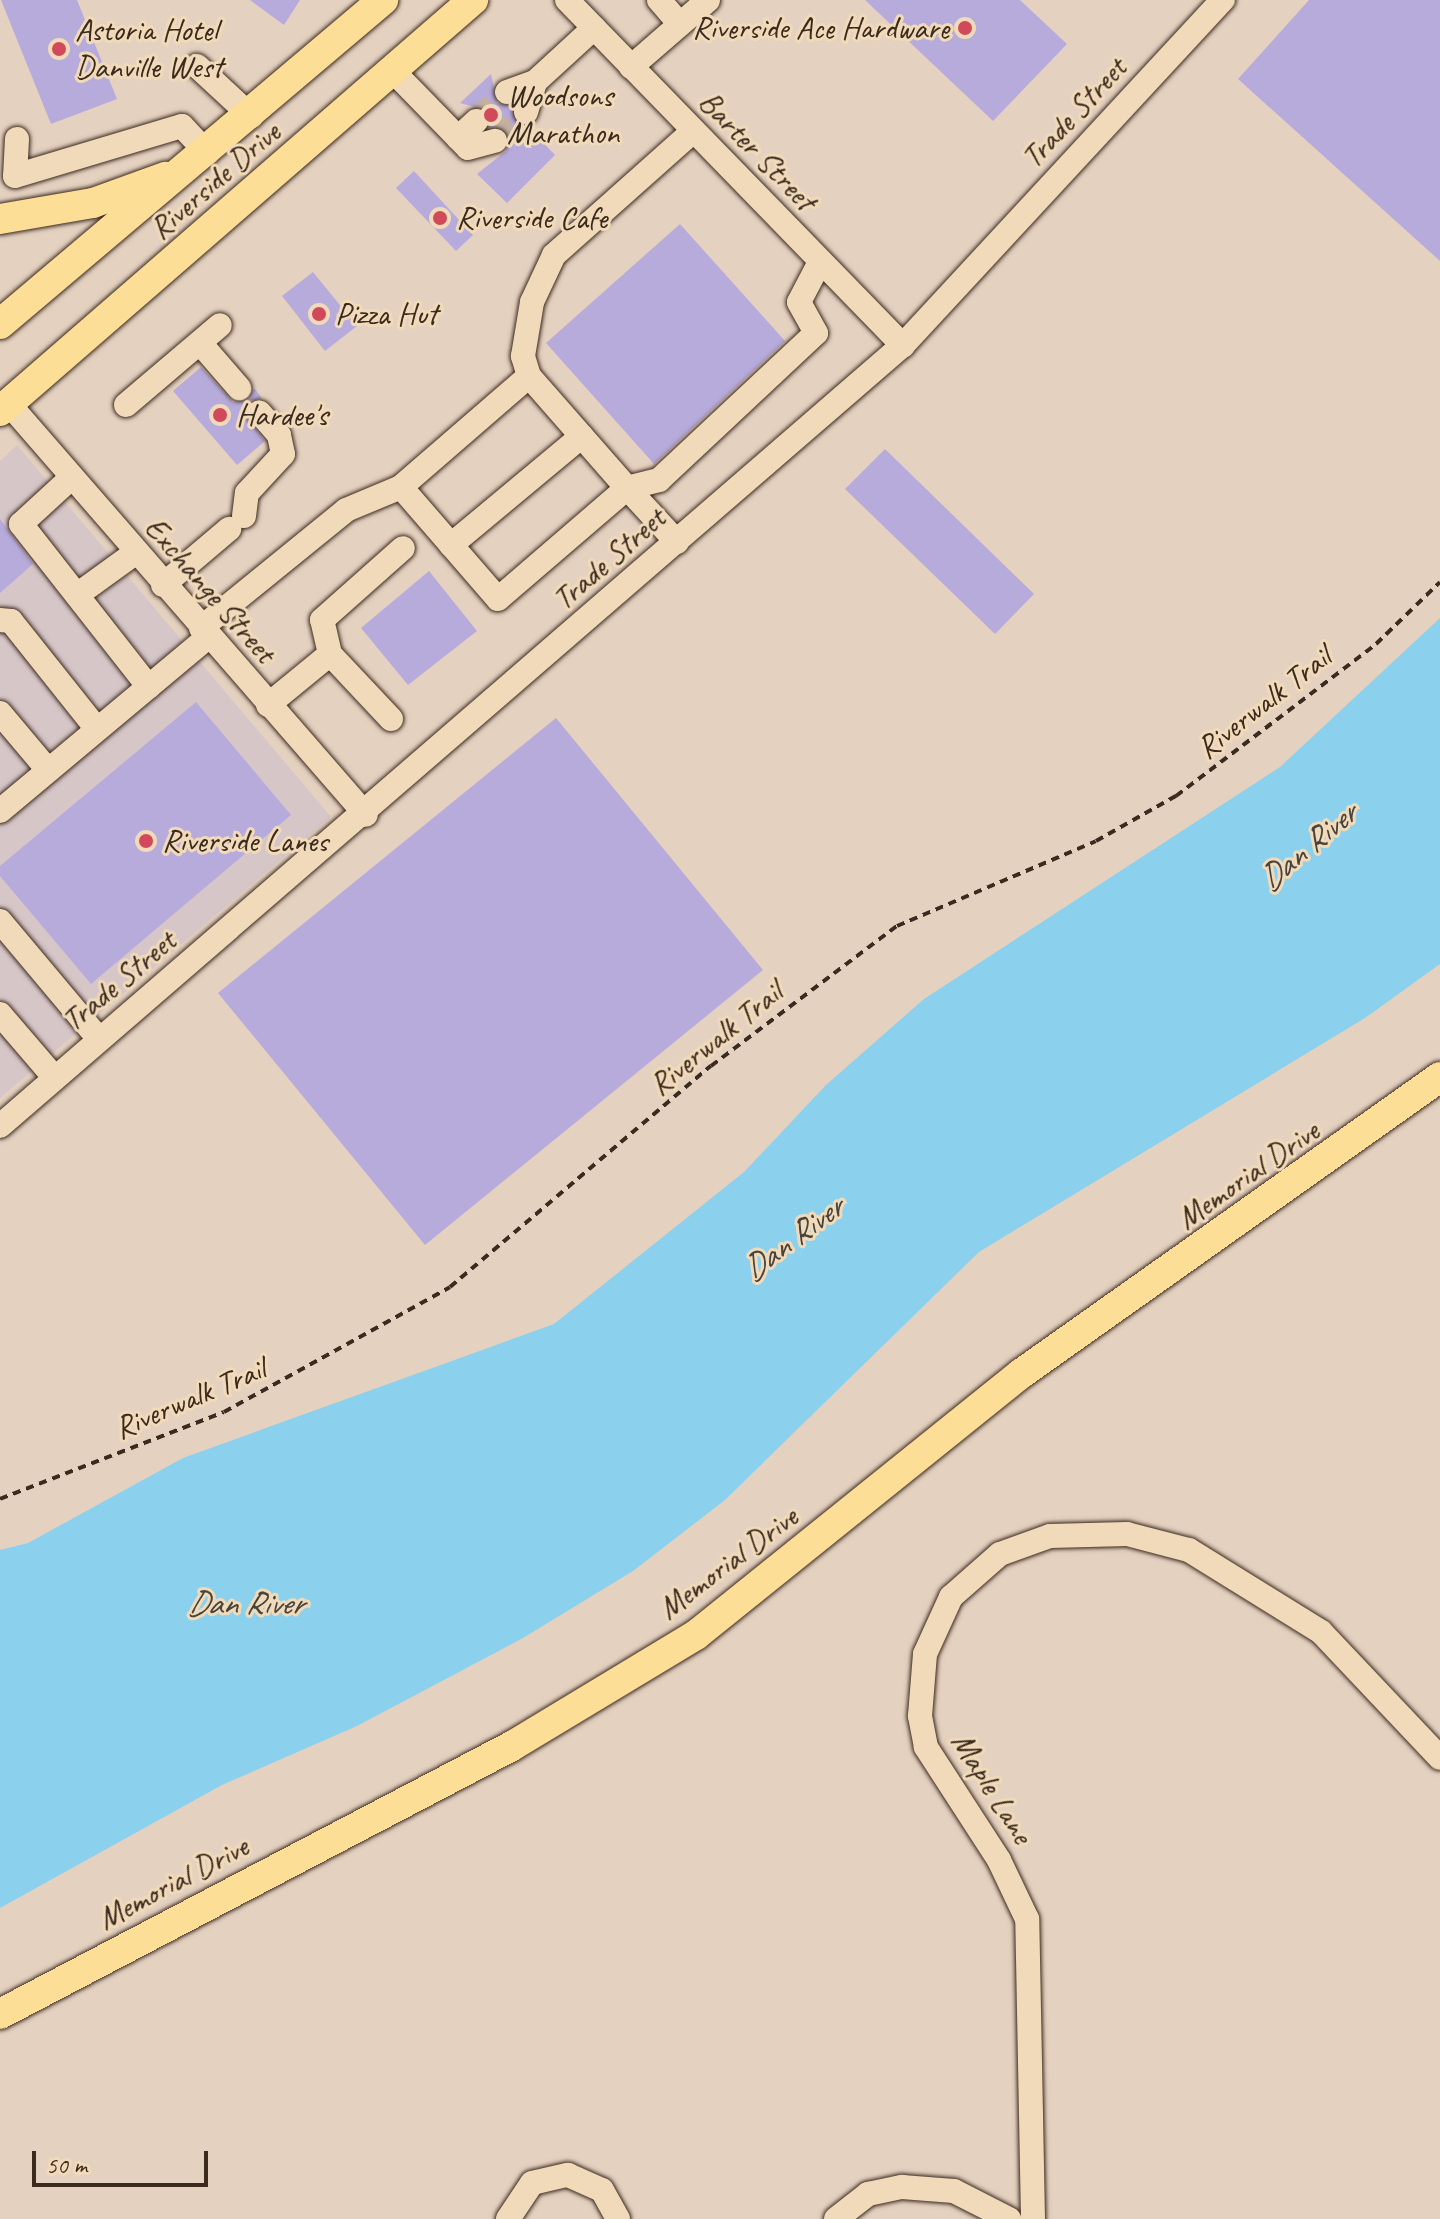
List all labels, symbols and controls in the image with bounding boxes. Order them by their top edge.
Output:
place label: Riverside Ace Hardware [692,9,949,47]
place label: Astoria Hotel Danville West [75,12,223,87]
marker: Riverside Ace Hardware [956,19,974,37]
marker: Astoria Hotel Danville West [50,40,68,58]
street label: Trade Street [1013,49,1135,177]
place label: Woodsons Marathon [507,78,619,153]
street label: Barter Street [690,83,824,219]
marker: Woodsons Marathon [482,106,500,124]
street label: Riverside Drive [142,114,288,248]
place label: Riverside Cafe [456,199,608,237]
marker: Riverside Cafe [431,209,449,227]
place label: Pizza Hut [335,295,437,333]
marker: Pizza Hut [310,305,328,323]
place label: Hardee's [236,396,328,434]
marker: Hardee's [211,406,229,424]
street label: Trade Street [544,499,674,619]
street label: Exchange Street [136,509,284,671]
street label: Riverwalk Trail [1189,639,1339,767]
water label: Dan River [1249,793,1365,899]
place label: Riverside Lanes [162,822,329,860]
marker: Riverside Lanes [137,832,155,850]
street label: Trade Street [54,922,184,1040]
street label: Riverwalk Trail [642,974,790,1104]
street label: Memorial Drive [1170,1112,1326,1238]
water label: Dan River [733,1186,851,1290]
street label: Riverwalk Trail [109,1350,271,1448]
street label: Memorial Drive [651,1498,805,1628]
water label: Dan River [186,1583,304,1623]
street label: Maple Lane [943,1725,1041,1851]
street label: Memorial Drive [91,1827,255,1939]
scale bar [36,2135,212,2185]
text: 50 m [46,2150,87,2180]

